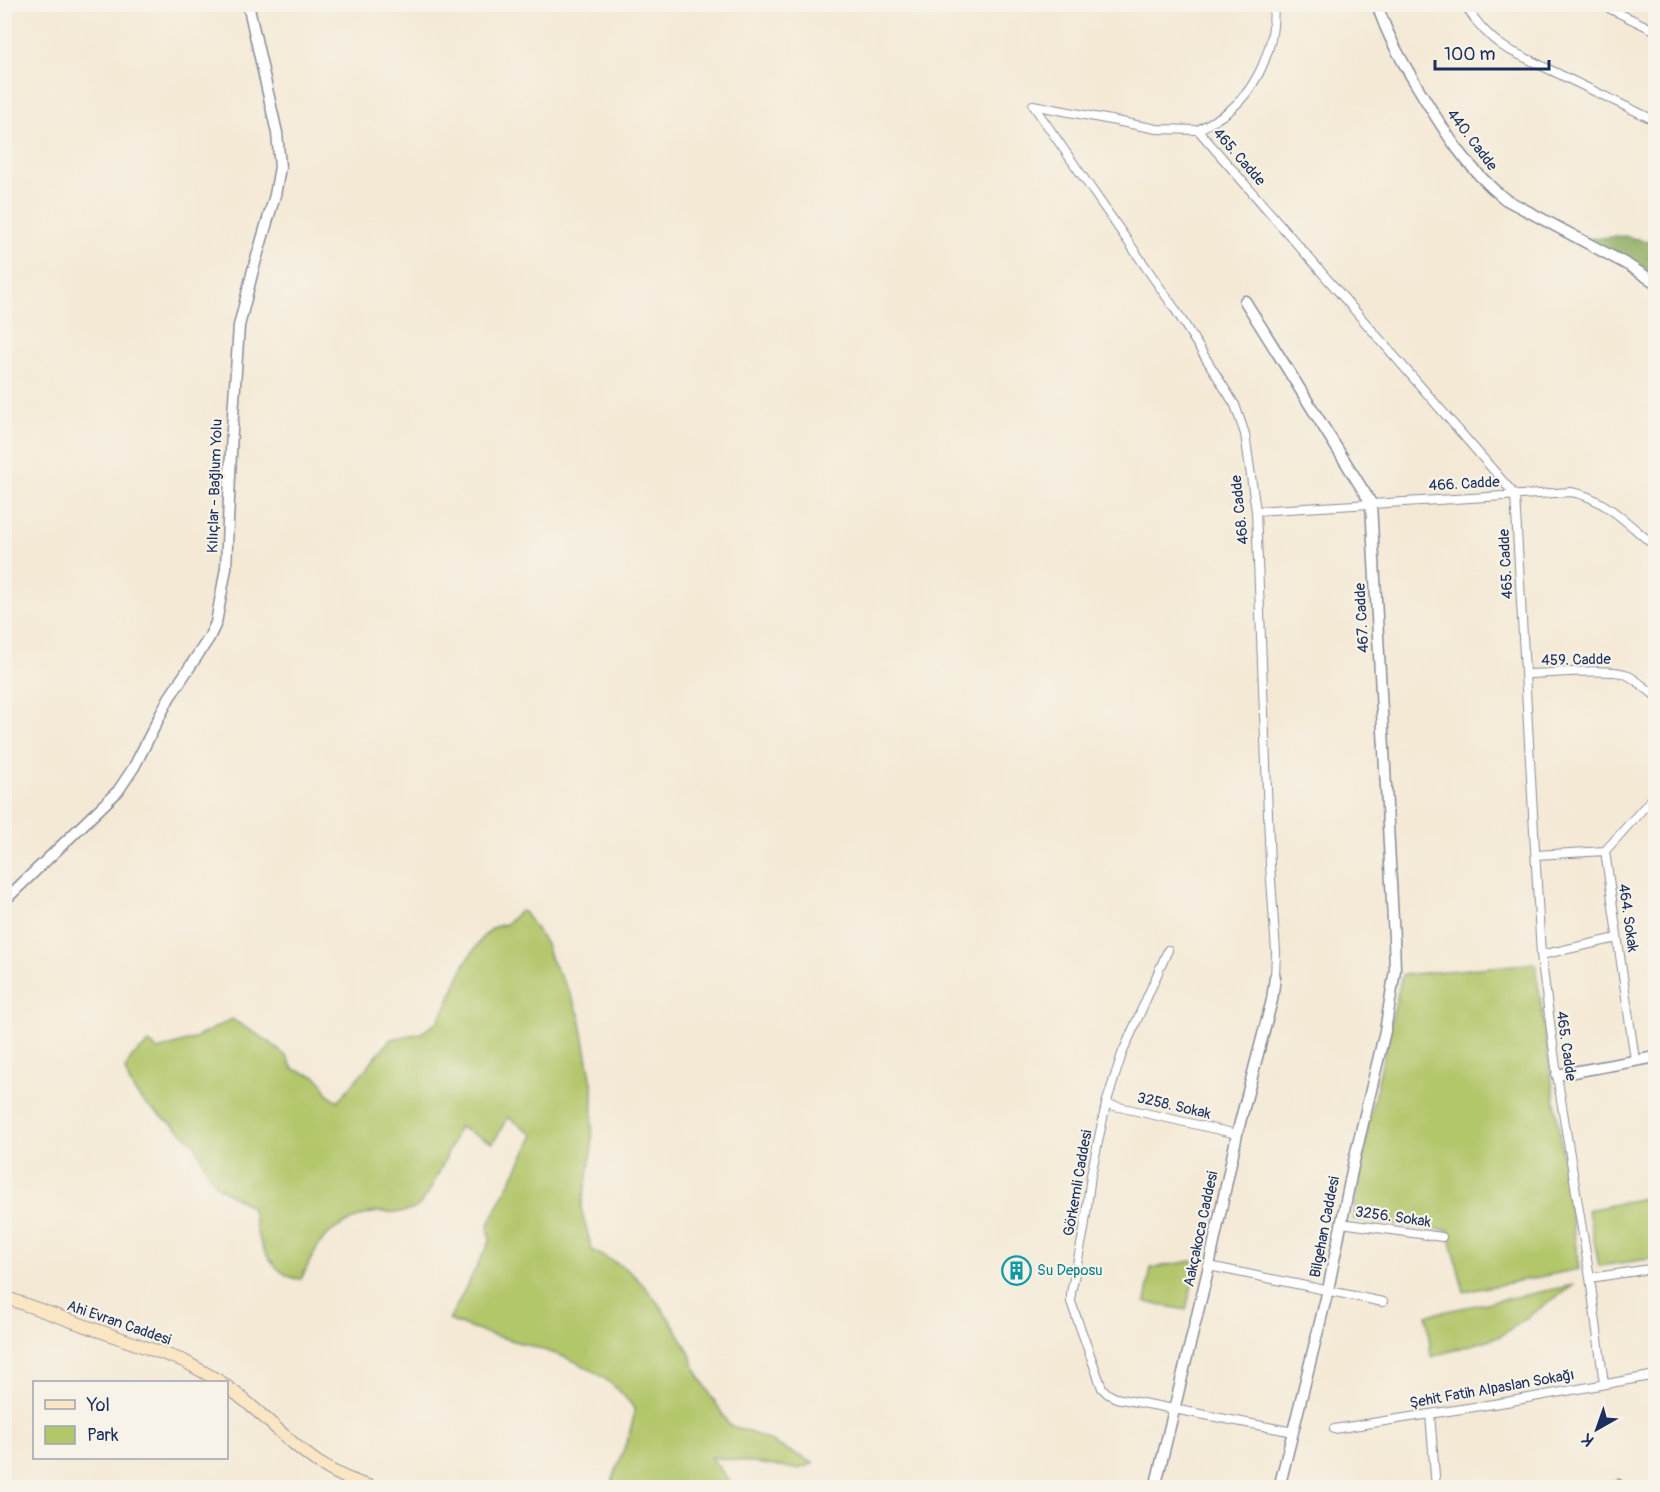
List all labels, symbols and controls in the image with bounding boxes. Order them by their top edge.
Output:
scale bar [1435,33,1549,71]
text: 100 m [1444,43,1496,66]
street label: 440. Cadde [1443,105,1502,175]
street label: 465. Cadde [1209,124,1270,190]
street label: Kılıçlar - Bağlum Yolu [203,419,227,553]
street label: 466. Cadde [1428,473,1501,495]
street label: 468. Cadde [1227,474,1253,546]
street label: 465. Cadde [1495,528,1517,600]
street label: 467. Cadde [1351,582,1373,654]
street label: 459. Cadde [1541,650,1612,670]
street label: 464. Sokak [1614,883,1642,954]
street label: 465. Cadde [1552,1010,1580,1083]
street label: 3258. Sokak [1135,1088,1214,1124]
street label: Görkemli Caddesi [1059,1128,1097,1238]
street label: Aakçakoca Caddesi [1179,1169,1223,1289]
street label: Bilgehan Caddesi [1306,1174,1344,1279]
street label: 3256. Sokak [1354,1202,1433,1232]
building icon: Su Deposu [1000,1254,1032,1286]
place label: Su Deposu [1037,1261,1102,1280]
street label: Ahi Evran Caddesi [64,1296,174,1350]
street label: Şehit Fatih Alpaslan Sokağı [1408,1365,1576,1413]
legend [33,1381,228,1459]
text: Yol [86,1394,110,1417]
north arrow [1567,1399,1627,1459]
text: Park [87,1424,119,1447]
text: K [1578,1429,1598,1450]

